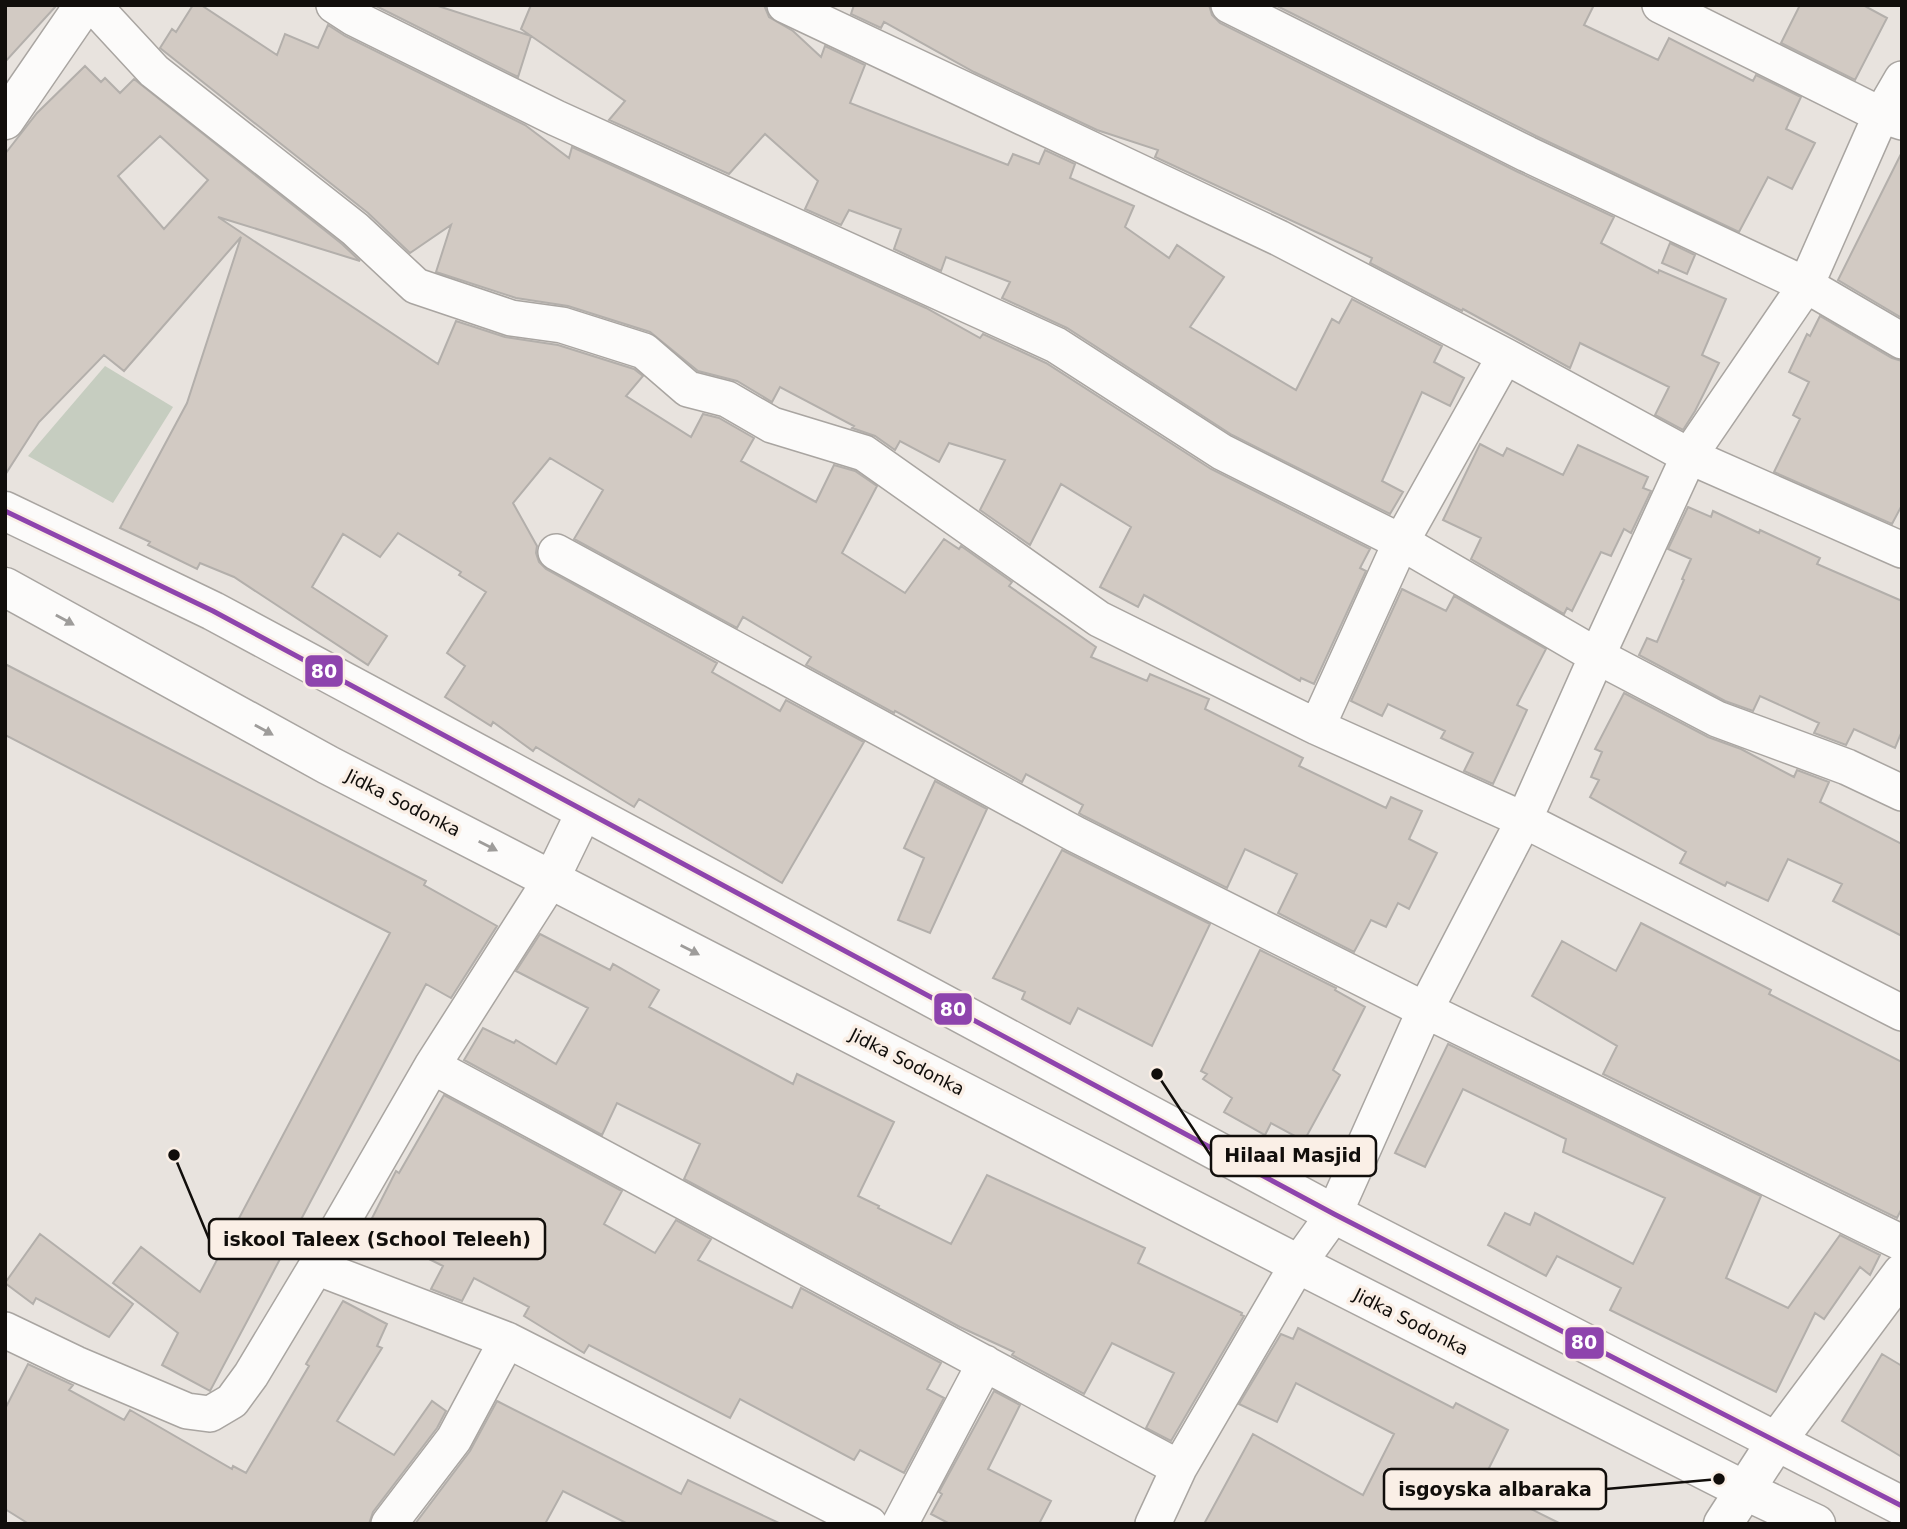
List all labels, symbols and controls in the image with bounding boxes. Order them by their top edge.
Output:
one-way arrow [55,614,75,626]
line badge: 80 [304,654,344,688]
text: 80 [311,660,337,682]
one-way arrow [255,723,275,735]
street label: Jidka Sodonka [341,764,464,841]
one-way arrow [478,840,498,851]
one-way arrow [680,944,700,955]
line badge: 80 [933,992,973,1026]
text: 80 [940,998,966,1020]
street label: Jidka Sodonka [845,1023,968,1100]
callout: Hilaal Masjid [1211,1136,1376,1176]
text: Hilaal Masjid [1224,1144,1362,1166]
callout: iskool Taleex (School Teleeh) [209,1219,545,1259]
text: iskool Taleex (School Teleeh) [223,1228,531,1250]
street label: Jidka Sodonka [1349,1283,1472,1360]
line badge: 80 [1564,1326,1605,1360]
text: 80 [1571,1331,1597,1353]
callout: isgoyska albaraka [1384,1469,1606,1509]
text: isgoyska albaraka [1398,1478,1592,1500]

